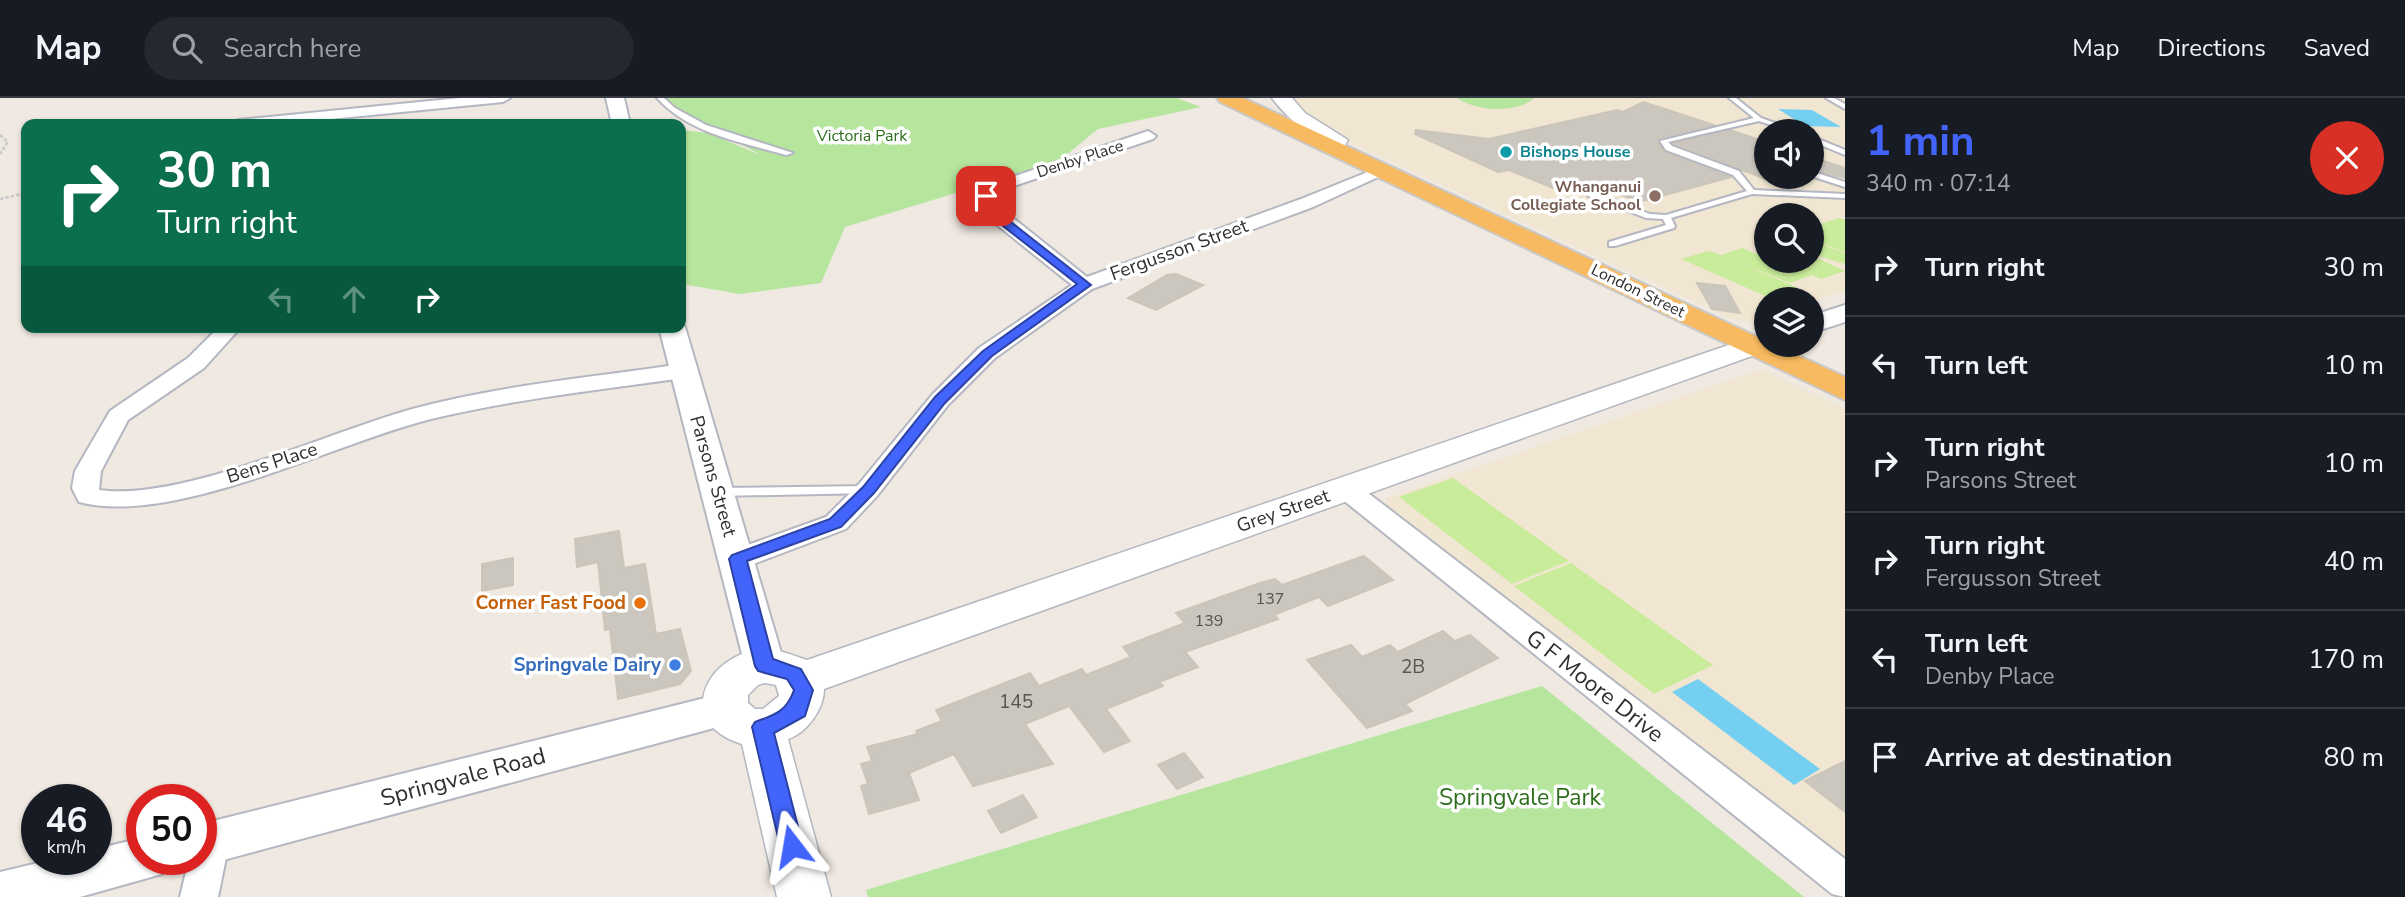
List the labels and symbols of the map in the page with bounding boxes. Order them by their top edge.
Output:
park label: Victoria Park [816,125,908,147]
street label: Denby Place [1034,135,1126,183]
place label: Bishops House [1520,141,1631,163]
marker: Bishops House [1498,144,1514,160]
pin [956,166,1016,226]
place label: Whanganui Collegiate School [1511,176,1641,216]
marker: Whanganui Collegiate School [1647,188,1663,204]
street label: Fergusson Street [1106,213,1252,287]
street label: London Street [1587,259,1689,323]
street label: Parsons Street [683,412,743,540]
street label: Bens Place [223,436,321,490]
street label: Grey Street [1233,483,1333,539]
house number: 137 [1256,588,1284,610]
place label: Corner Fast Food [475,590,626,616]
marker: Corner Fast Food [632,595,648,611]
house number: 139 [1195,610,1223,632]
street label: G F Moore Drive [1520,622,1670,750]
place label: Springvale Dairy [513,652,662,678]
house number: 2B [1401,654,1425,680]
marker: Springvale Dairy [667,657,683,673]
house number: 145 [999,689,1033,715]
street label: Springvale Road [377,740,549,814]
park label: Springvale Park [1439,782,1602,813]
speed limit sign: 50 [126,784,217,875]
position arrow [755,809,829,883]

